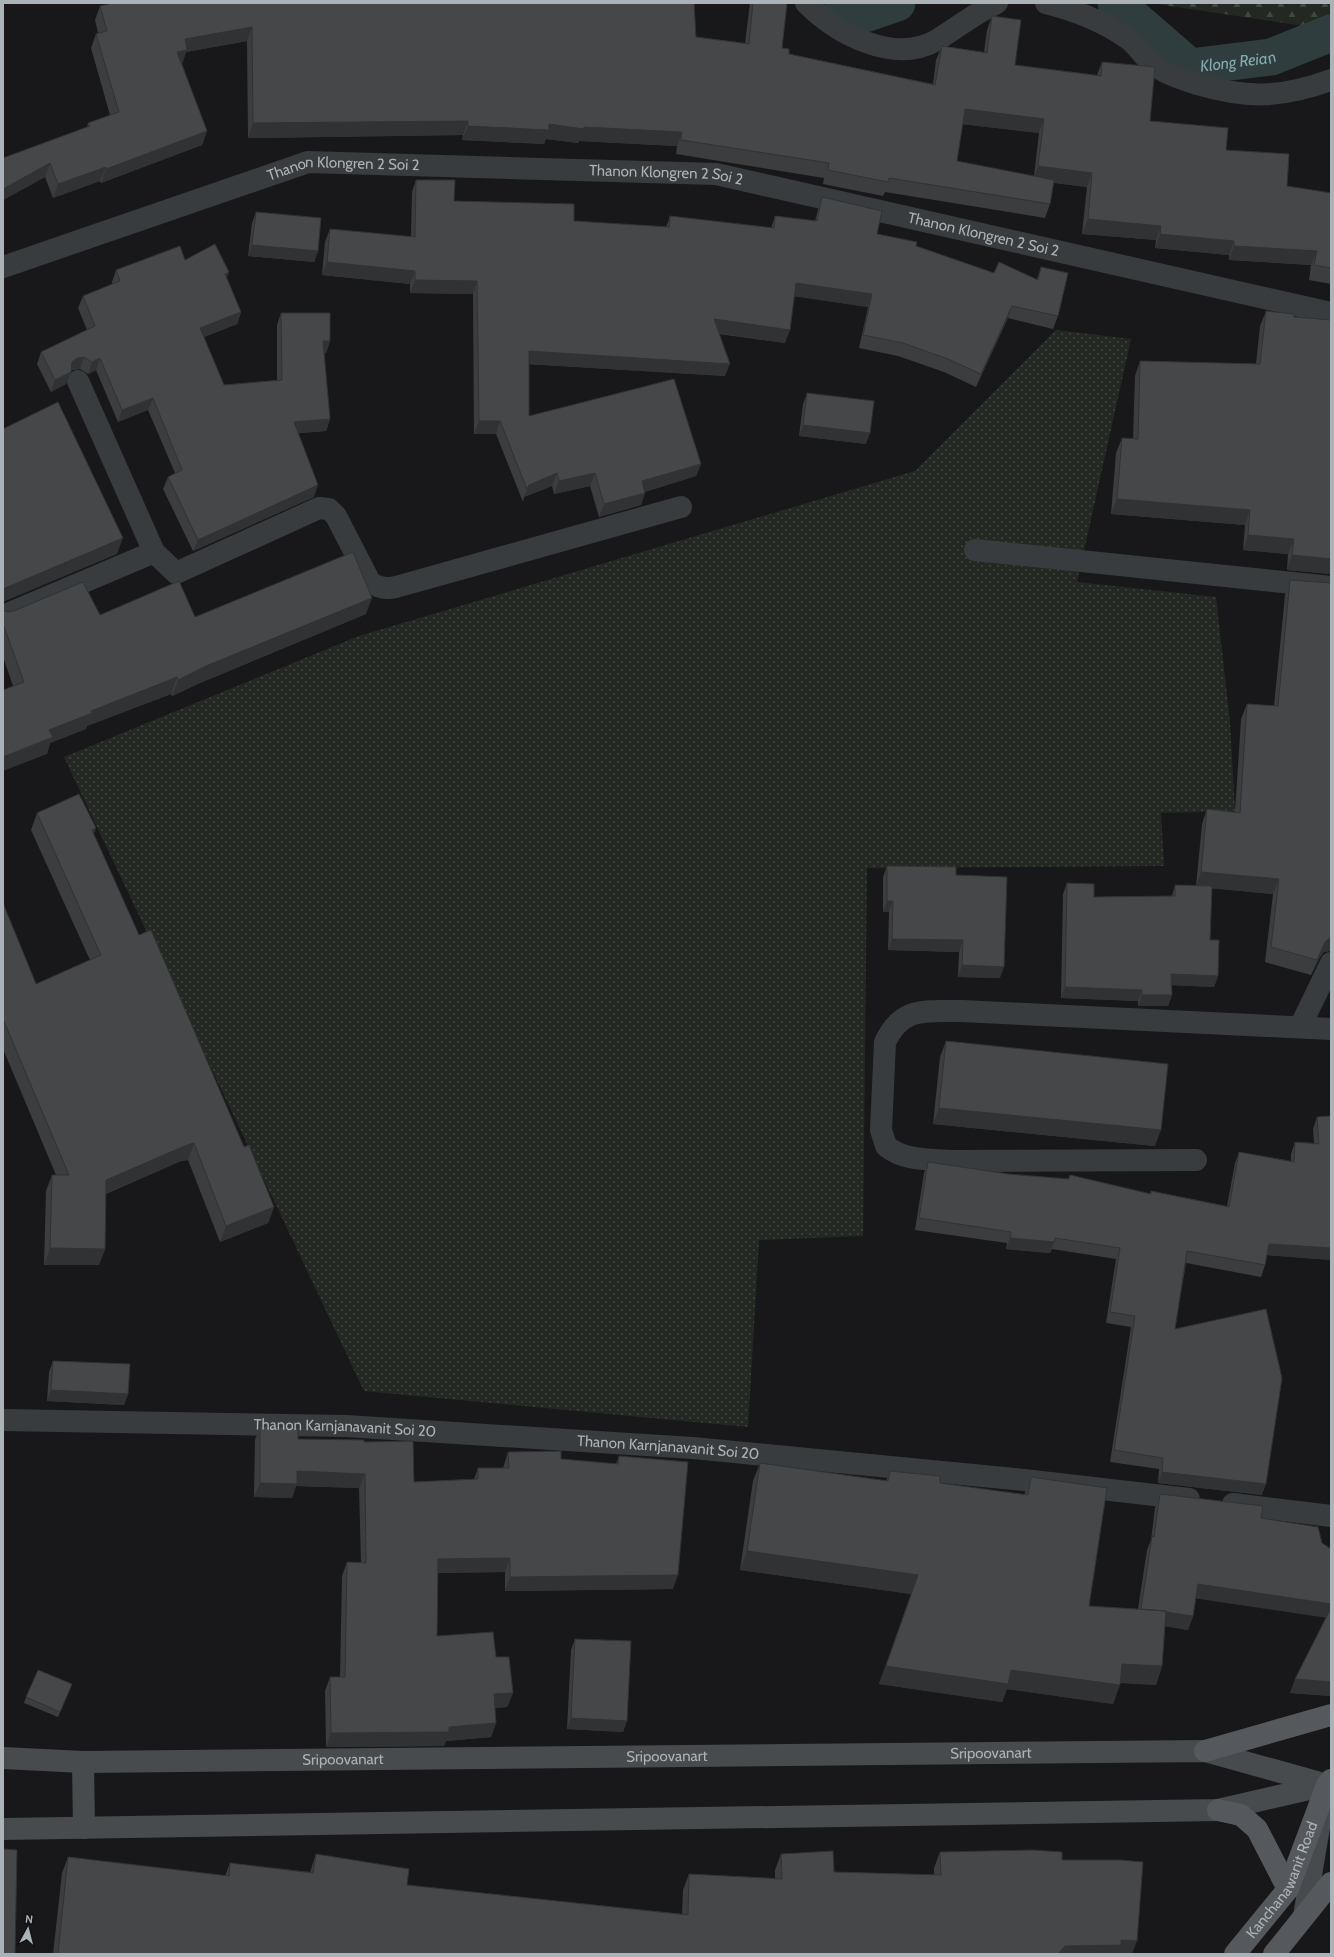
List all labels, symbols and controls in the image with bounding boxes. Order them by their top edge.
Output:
water label: Klong Reian [1199,47,1279,76]
street label: Thanon Klongren 2 Soi 2 [265,153,420,184]
street label: Thanon Klongren 2 Soi 2 [589,161,745,189]
street label: Thanon Klongren 2 Soi 2 [906,209,1061,260]
street label: Thanon Karnjanavanit Soi 20 [253,1415,437,1441]
street label: Thanon Karnjanavanit Soi 20 [577,1432,760,1463]
street label: Sripoovanart [950,1744,1032,1762]
street label: Sripoovanart [626,1747,708,1766]
street label: Sripoovanart [302,1750,384,1769]
street label: Kanchanawanit Road [1242,1819,1321,1942]
north arrow [8,1909,48,1949]
text: N [25,1912,34,1926]

